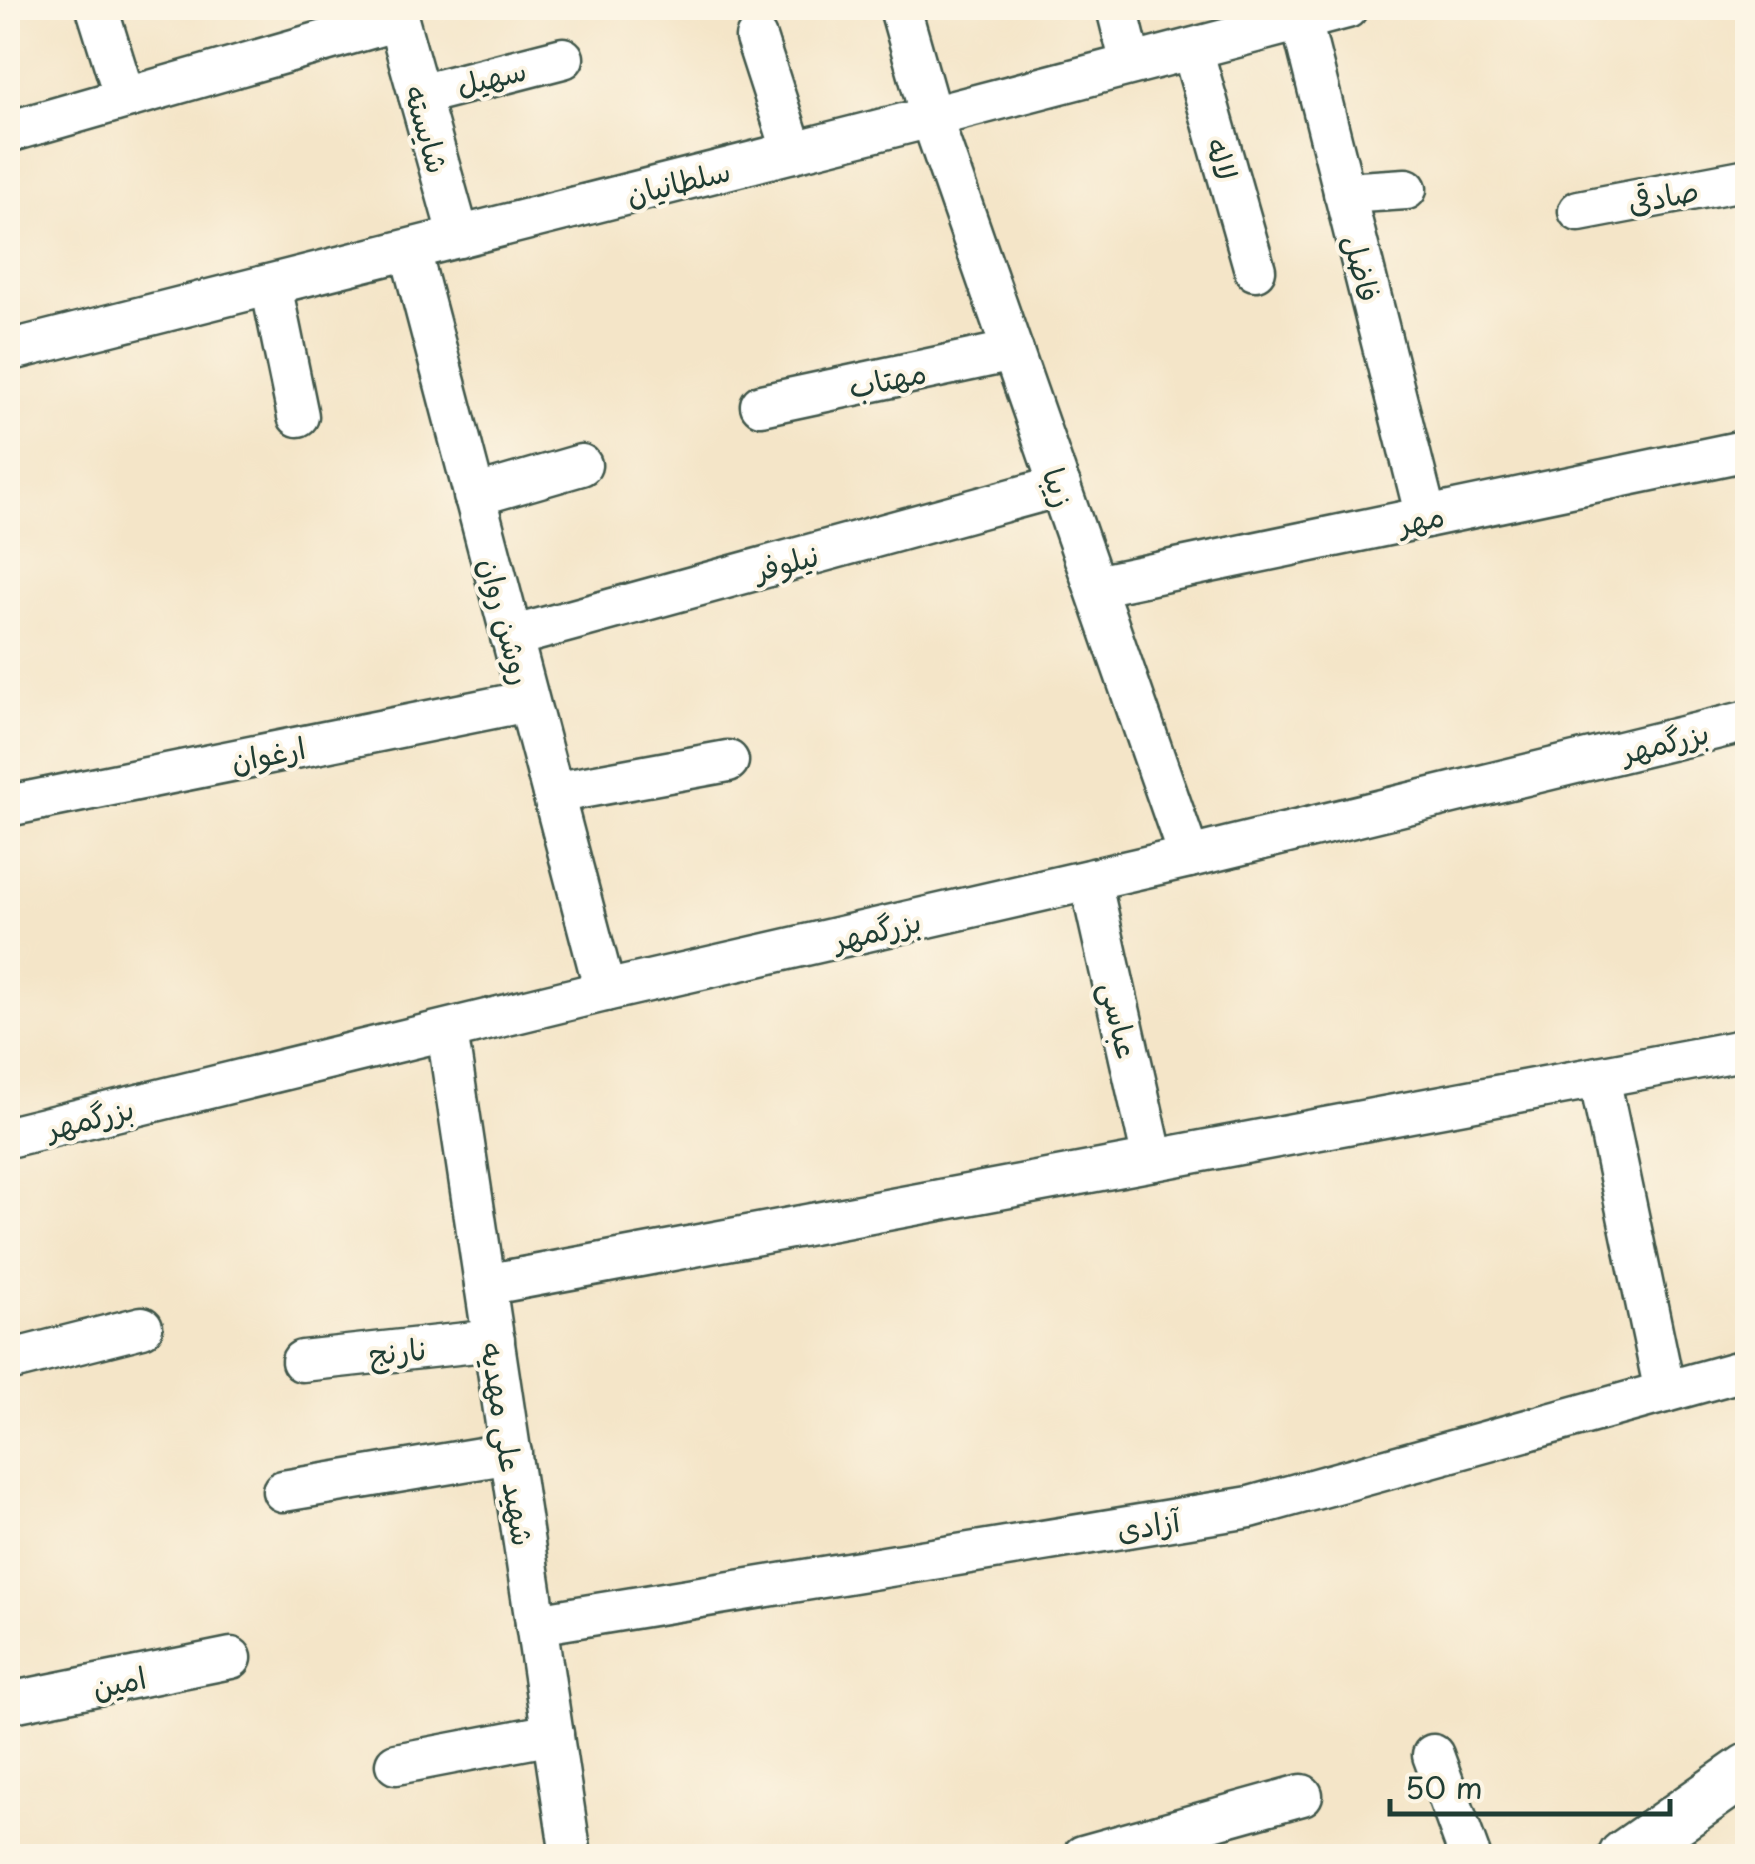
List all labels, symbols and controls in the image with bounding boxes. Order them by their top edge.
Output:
street label: سهیل [451,46,531,106]
street label: شایسته [394,80,462,178]
street label: لاله [1196,133,1250,185]
street label: سلطانیان [621,146,735,216]
street label: صادقی [1624,166,1702,224]
street label: فاضل [1333,230,1393,306]
street label: مهتاب [844,348,930,408]
street label: زیبا [1032,461,1088,513]
street label: مهر [1391,491,1448,545]
street label: نیلوفر [746,531,823,592]
street label: روشن روان [468,552,546,690]
street label: بزرگمهر [1614,708,1713,774]
street label: ارغوان [227,724,309,782]
street label: بزرگمهر [826,897,925,962]
street label: عباسی [1090,977,1152,1063]
street label: بزرگمهر [39,1084,138,1150]
street label: نارنج [366,1325,430,1375]
street label: شهید علی مهدیه [471,1339,547,1549]
street label: آزادی [1113,1497,1184,1551]
street label: امین [88,1653,150,1709]
scale bar [1390,1754,1670,1816]
text: 50 m [1405,1764,1483,1809]

